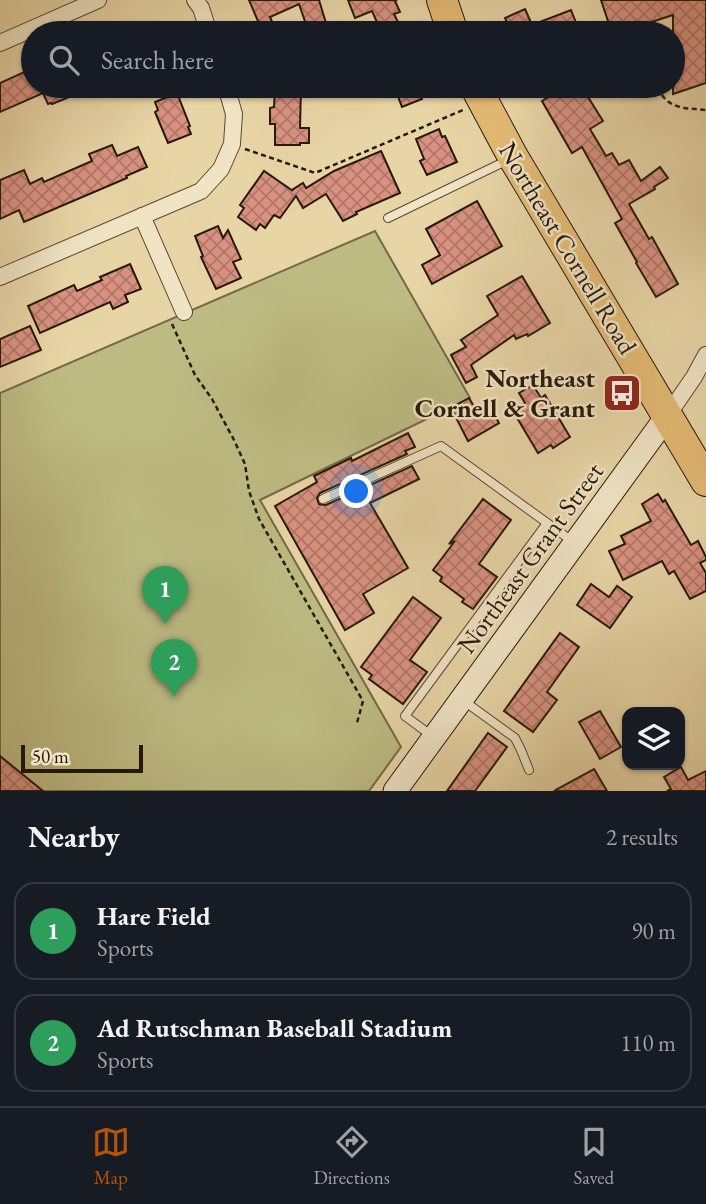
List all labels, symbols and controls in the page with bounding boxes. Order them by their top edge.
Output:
search box [21,21,685,98]
icon: search [45,41,83,79]
text: Search here [101,43,214,77]
street label: Northeast Cornell Road [491,136,645,361]
place label: Northeast Cornell & Grant [415,361,595,425]
bus stop icon: Northeast Cornell & Grant [601,372,643,414]
street label: Northeast Grant Street [449,456,611,660]
your location [339,474,373,508]
pin: 1 [142,566,188,624]
pin: 2 [151,639,197,697]
map controls [622,707,685,770]
button: layers [622,707,685,770]
scale bar [21,742,144,774]
text: 50 m [32,744,69,769]
text: Nearby [28,817,120,856]
text: 2 results [606,822,678,852]
text: Hare Field [97,899,211,933]
text: 1 [47,916,59,946]
text: 90 m [631,916,676,946]
text: Sports [97,933,153,963]
text: Ad Rutschman Baseball Stadium [97,1011,452,1045]
text: 2 [47,1028,59,1058]
text: 110 m [620,1028,676,1058]
text: Sports [97,1045,153,1075]
tab: Map [92,1123,130,1190]
tab: Directions [313,1123,390,1190]
tab: Saved [573,1123,614,1190]

